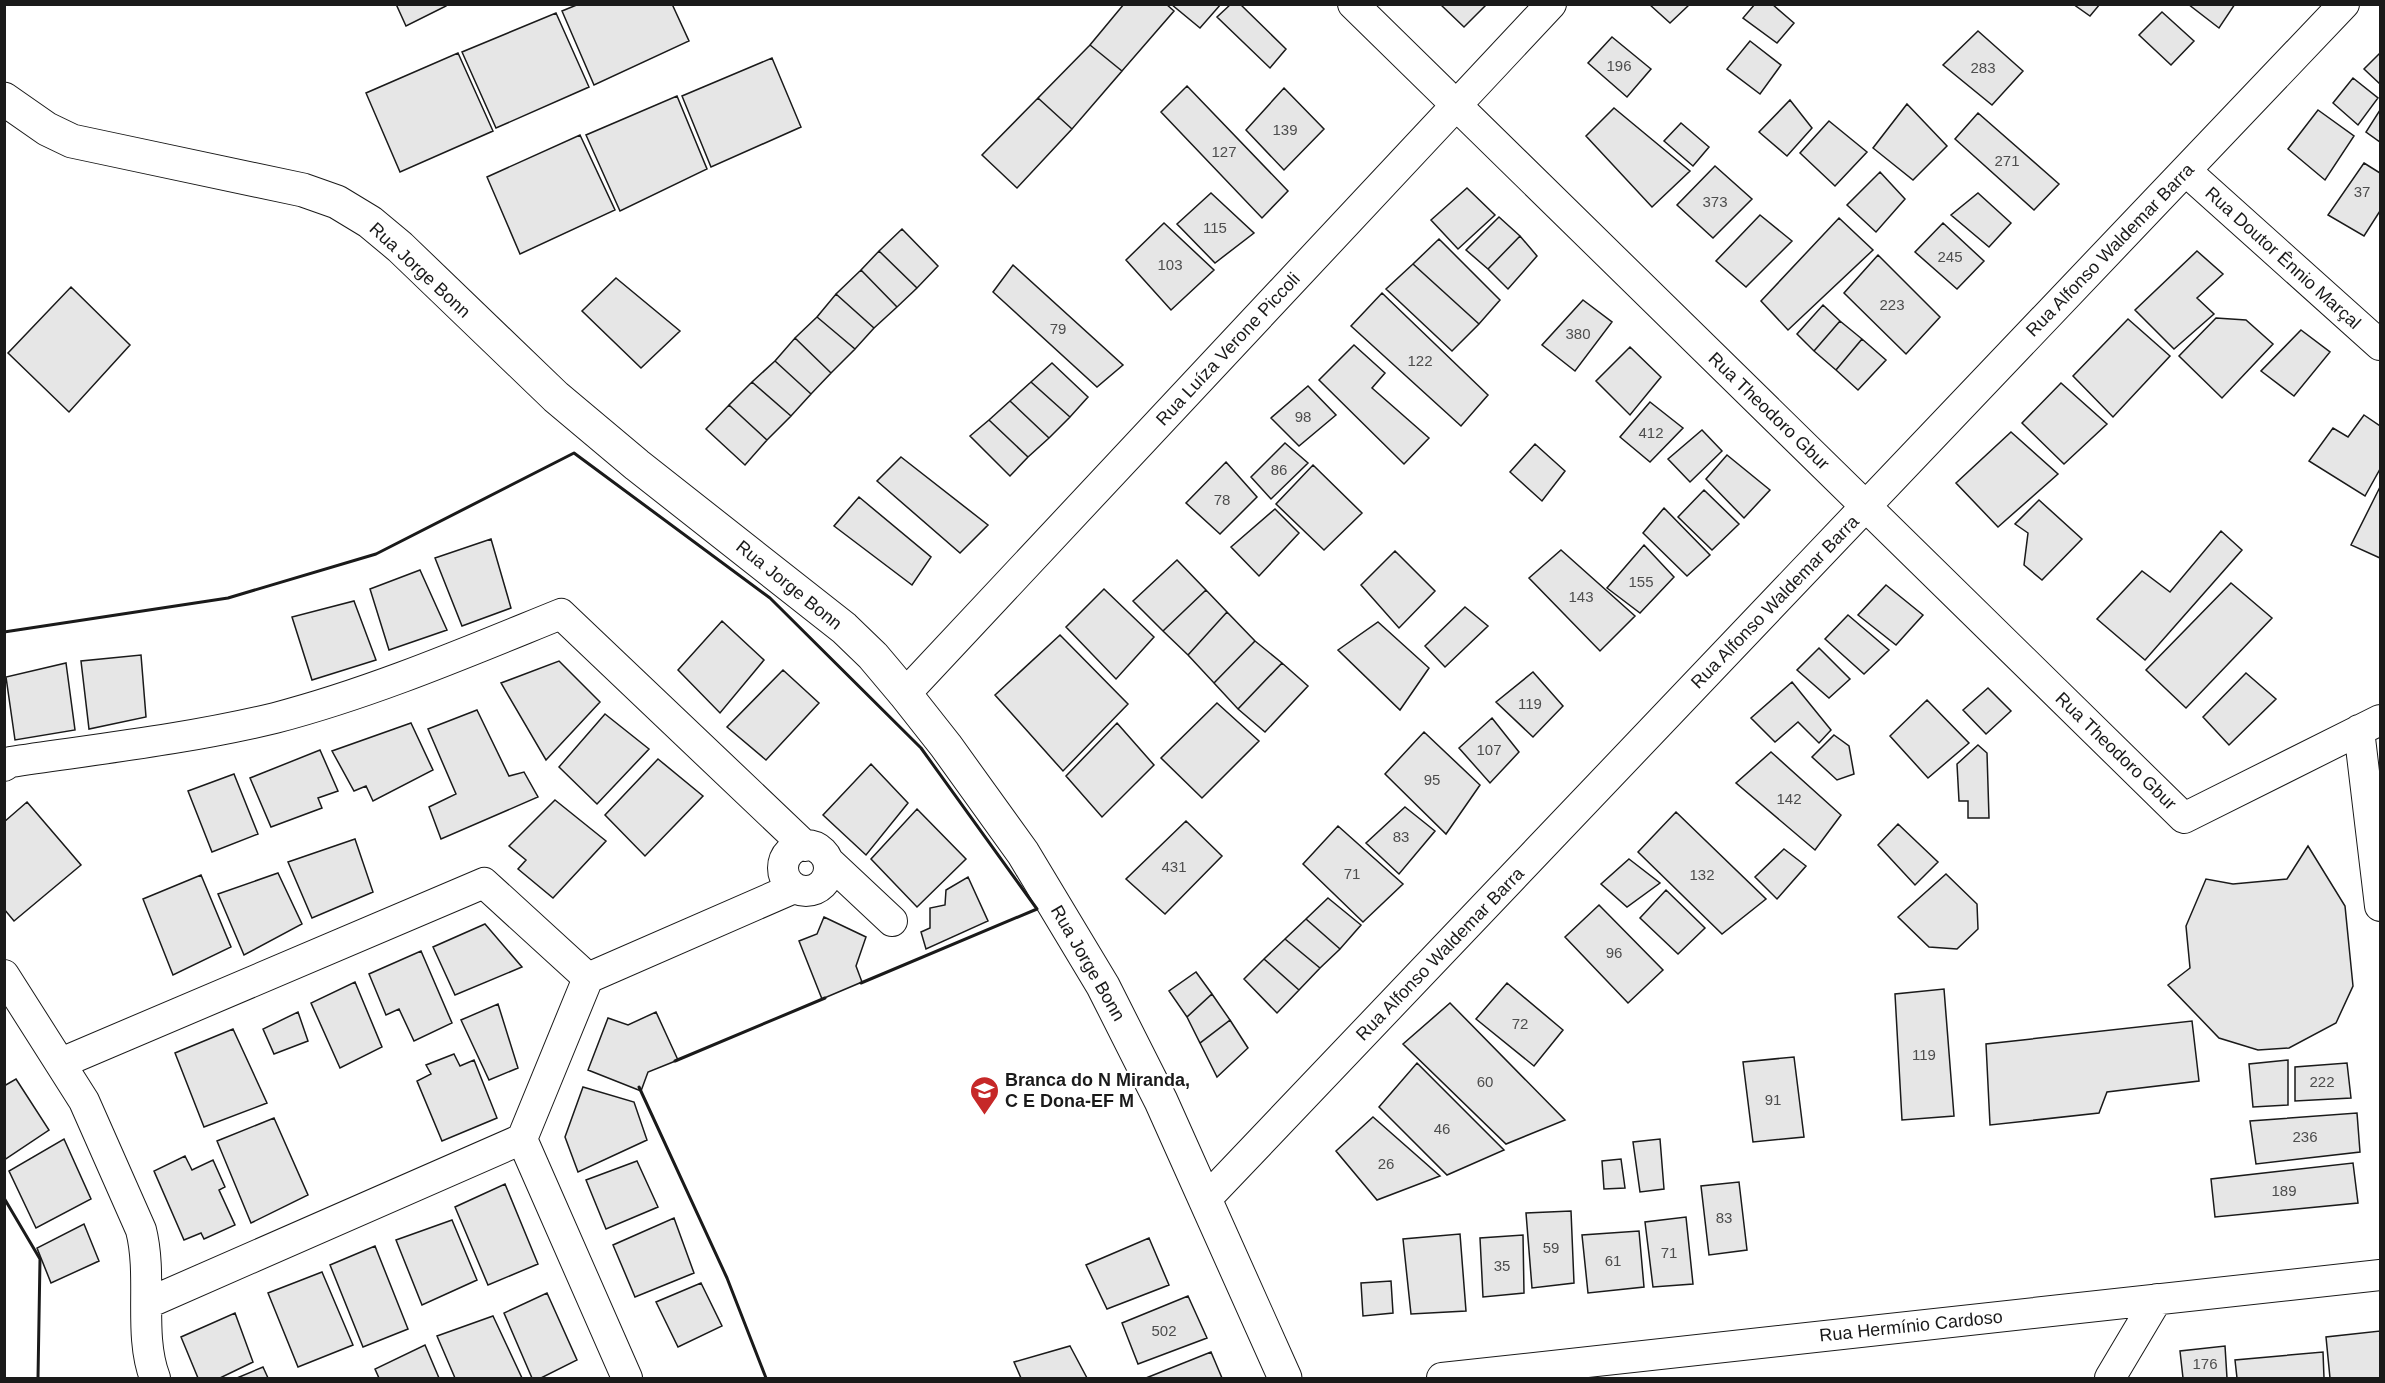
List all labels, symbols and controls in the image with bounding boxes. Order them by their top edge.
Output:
house number: 196 [1606,57,1632,74]
house number: 283 [1970,59,1996,76]
house number: 139 [1272,121,1298,138]
house number: 127 [1211,143,1237,160]
house number: 271 [1994,152,2020,169]
street label: Rua Alfonso Waldemar Barra [2022,159,2199,341]
street label: Rua Doutor Ênnio Marçal [2201,183,2365,333]
house number: 37 [2354,183,2370,200]
house number: 373 [1702,193,1728,210]
street label: Rua Jorge Bonn [366,218,474,322]
house number: 115 [1203,219,1227,236]
house number: 245 [1937,248,1963,265]
house number: 103 [1157,256,1183,273]
street label: Rua Luíza Verone Piccoli [1152,269,1304,429]
house number: 223 [1879,296,1905,313]
house number: 79 [1050,320,1066,337]
house number: 380 [1565,325,1591,342]
street label: Rua Theodoro Gbur [1705,348,1833,474]
house number: 122 [1407,352,1433,369]
house number: 98 [1295,408,1311,425]
house number: 412 [1638,424,1664,441]
house number: 86 [1271,461,1287,478]
house number: 78 [1214,491,1230,508]
street label: Rua Alfonso Waldemar Barra [1687,511,1864,693]
street label: Rua Jorge Bonn [732,536,846,634]
house number: 155 [1628,573,1654,590]
house number: 143 [1568,588,1594,605]
street label: Rua Theodoro Gbur [2052,688,2180,814]
house number: 119 [1518,695,1542,712]
house number: 107 [1476,741,1502,758]
house number: 95 [1424,771,1440,788]
house number: 142 [1776,790,1802,807]
house number: 83 [1393,828,1409,845]
house number: 431 [1161,858,1187,875]
street label: Rua Alfonso Waldemar Barra [1352,863,1529,1045]
house number: 71 [1344,865,1360,882]
house number: 132 [1689,866,1715,883]
street label: Rua Jorge Bonn [1047,902,1129,1024]
house number: 96 [1606,944,1622,961]
house number: 72 [1512,1015,1528,1032]
house number: 119 [1912,1046,1936,1063]
place label: Branca do N Miranda, C E Dona-EF M [1005,1070,1190,1111]
house number: 60 [1477,1073,1493,1090]
house number: 222 [2309,1073,2335,1090]
school or university icon: Branca do N Miranda, C E Dona-EF M [968,1074,1000,1116]
house number: 91 [1765,1091,1781,1108]
house number: 46 [1434,1120,1450,1137]
house number: 236 [2292,1128,2318,1145]
house number: 26 [1378,1155,1394,1172]
house number: 189 [2271,1182,2297,1199]
house number: 83 [1716,1209,1732,1226]
house number: 59 [1543,1239,1559,1256]
house number: 71 [1661,1244,1677,1261]
house number: 61 [1605,1252,1621,1269]
house number: 35 [1494,1257,1510,1274]
street label: Rua Hermínio Cardoso [1818,1306,2004,1346]
house number: 502 [1151,1322,1177,1339]
house number: 176 [2192,1355,2218,1372]

